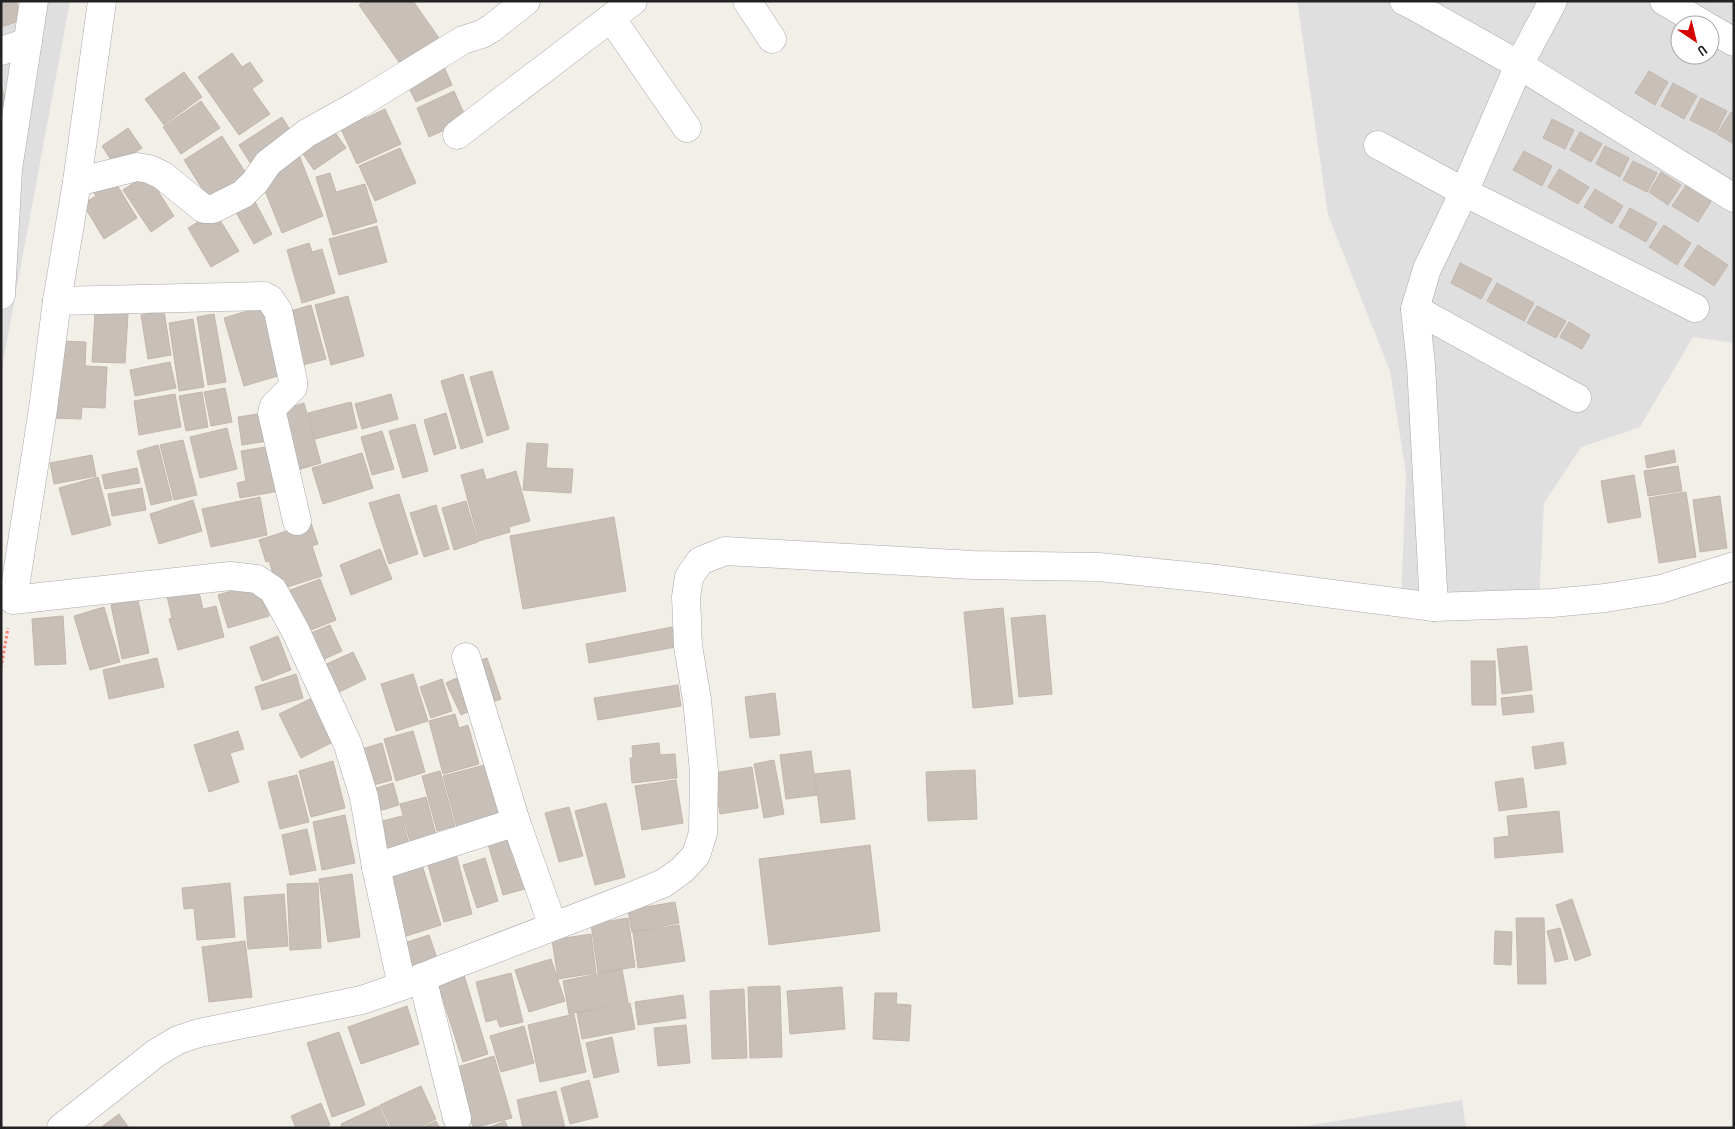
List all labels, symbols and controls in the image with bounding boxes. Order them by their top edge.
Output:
north arrow [1670,15,1720,65]
text: U [1694,41,1711,60]

